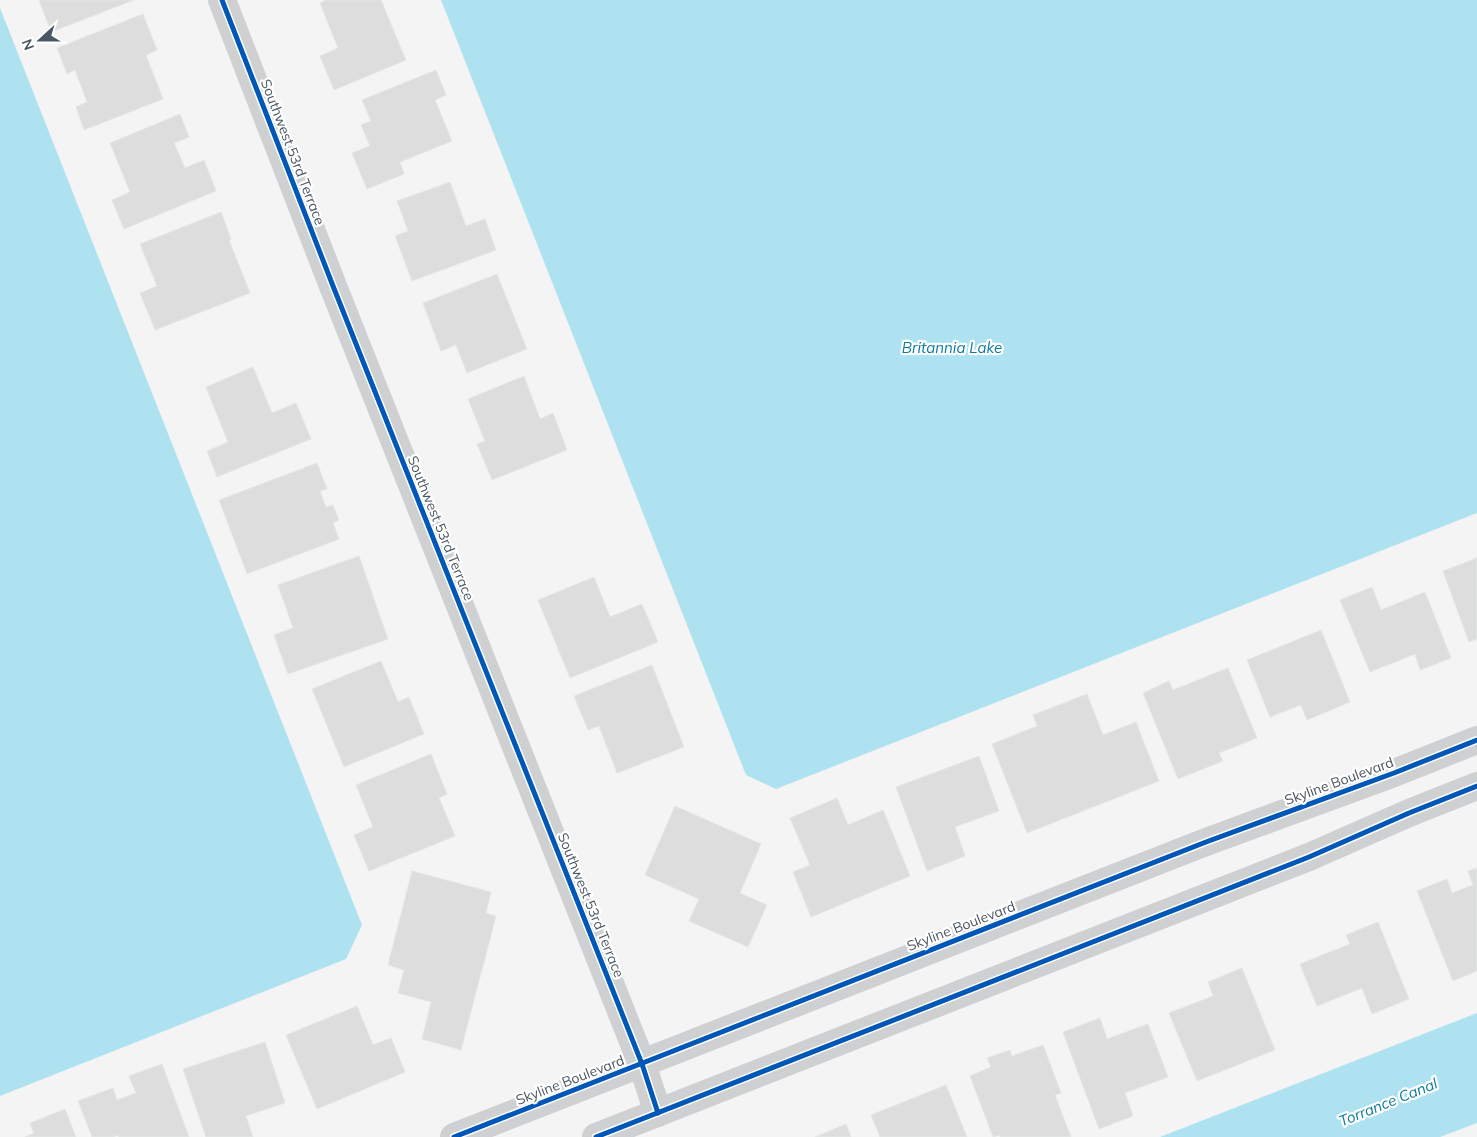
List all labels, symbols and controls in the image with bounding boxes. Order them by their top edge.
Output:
north arrow [15,15,65,65]
text: N [18,36,38,53]
street label: Southwest 53rd Terrace [257,77,329,227]
water label: Britannia Lake [902,338,1002,357]
street label: Southwest 53rd Terrace [404,453,478,603]
street label: Skyline Boulevard [1282,753,1396,809]
street label: Southwest 53rd Terrace [554,830,628,980]
street label: Skyline Boulevard [904,897,1018,955]
street label: Skyline Boulevard [513,1051,627,1109]
water label: Torrance Canal [1336,1073,1441,1130]

